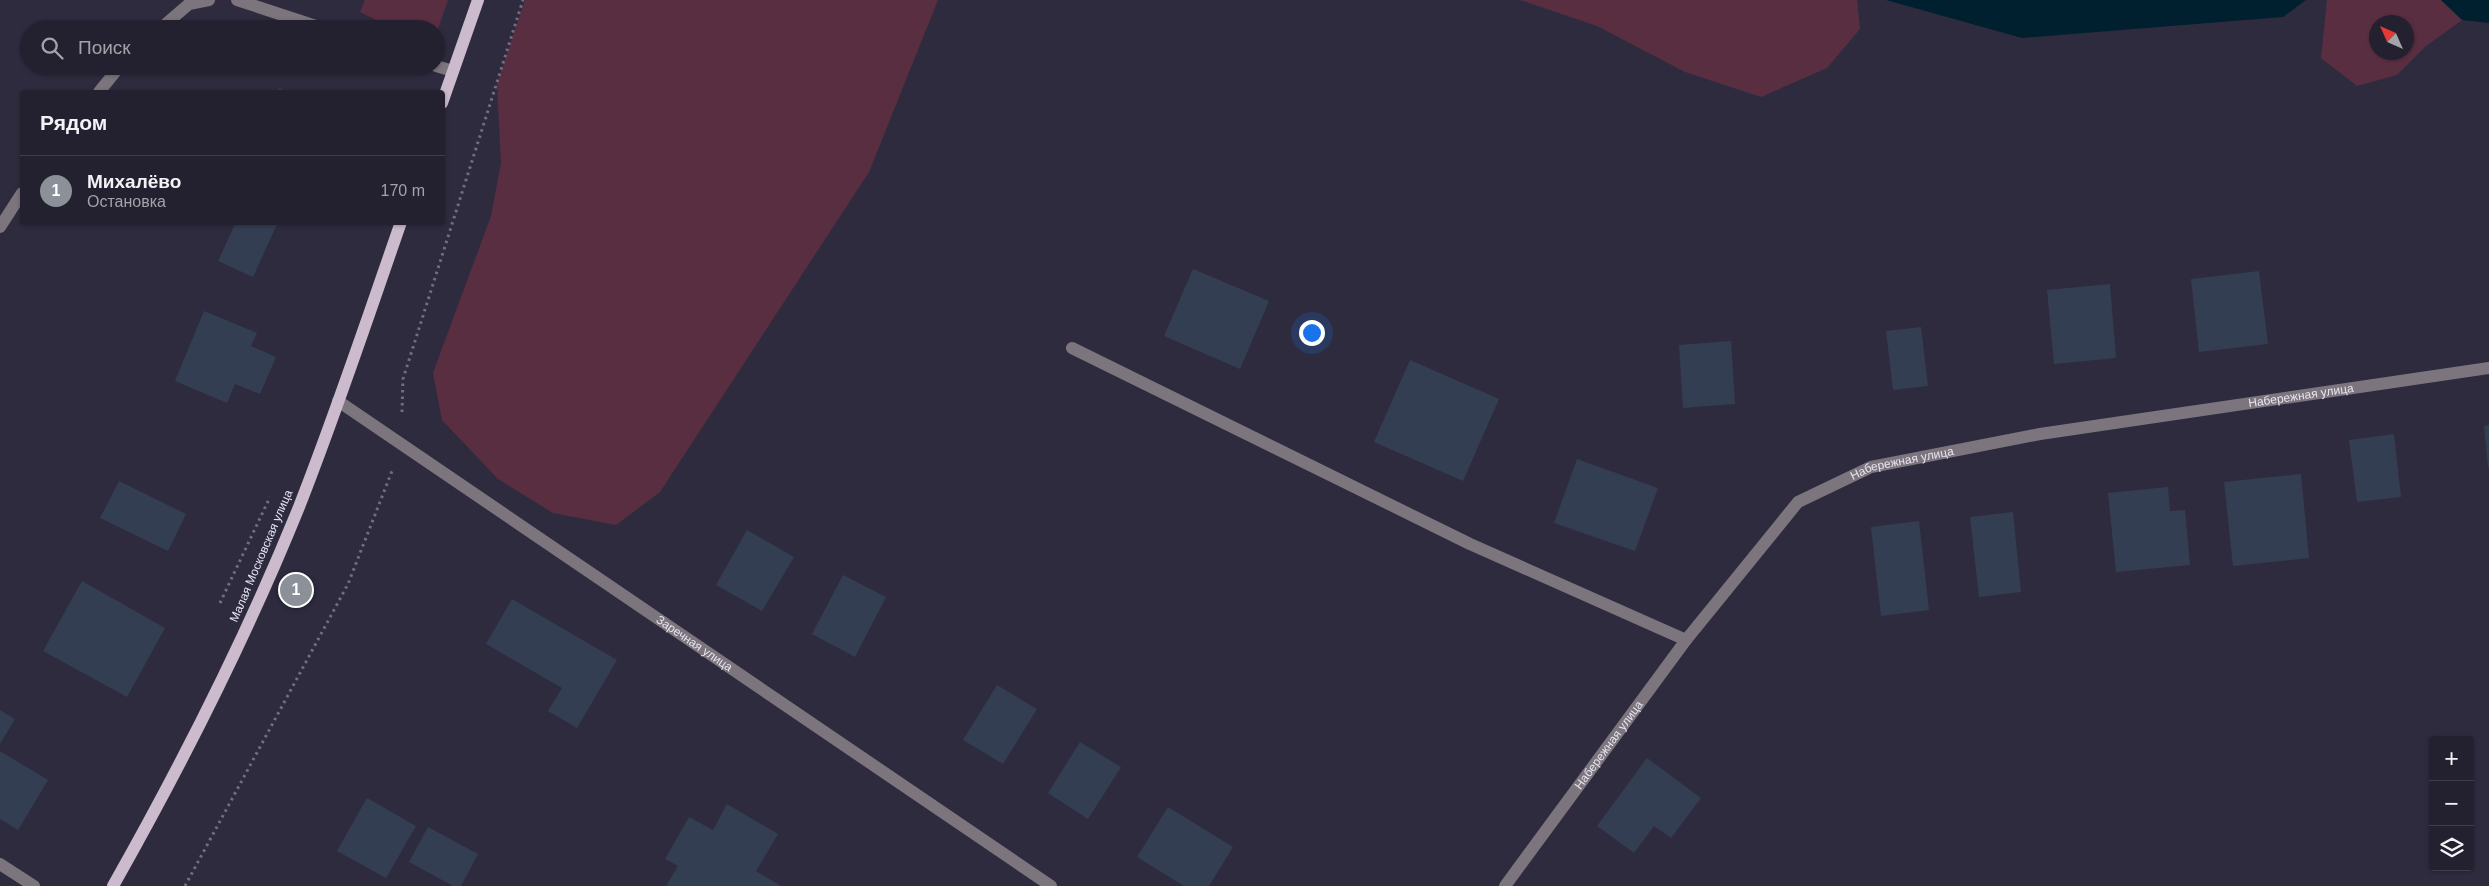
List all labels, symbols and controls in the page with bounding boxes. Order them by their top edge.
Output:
north arrow [2369,15,2414,60]
search box [20,20,445,75]
icon: search [38,34,66,62]
text: Поиск [78,37,131,58]
text: Рядом [40,111,107,134]
text: Михалёво [87,171,181,192]
text: 1 [52,182,60,199]
text: 170 m [381,182,425,199]
text: Остановка [87,193,166,210]
your location [1299,320,1325,346]
street label: Набережная улица [2247,381,2355,410]
street label: Набережная улица [1848,444,1955,483]
street label: Малая Московская улица [227,487,295,624]
pin: 1 [280,571,312,609]
street label: Заречная улица [653,612,736,675]
street label: Набережная улица [1572,698,1646,792]
map controls [2429,736,2474,871]
button: + [2429,736,2474,781]
button: − [2429,781,2474,826]
button: layers [2429,826,2474,871]

